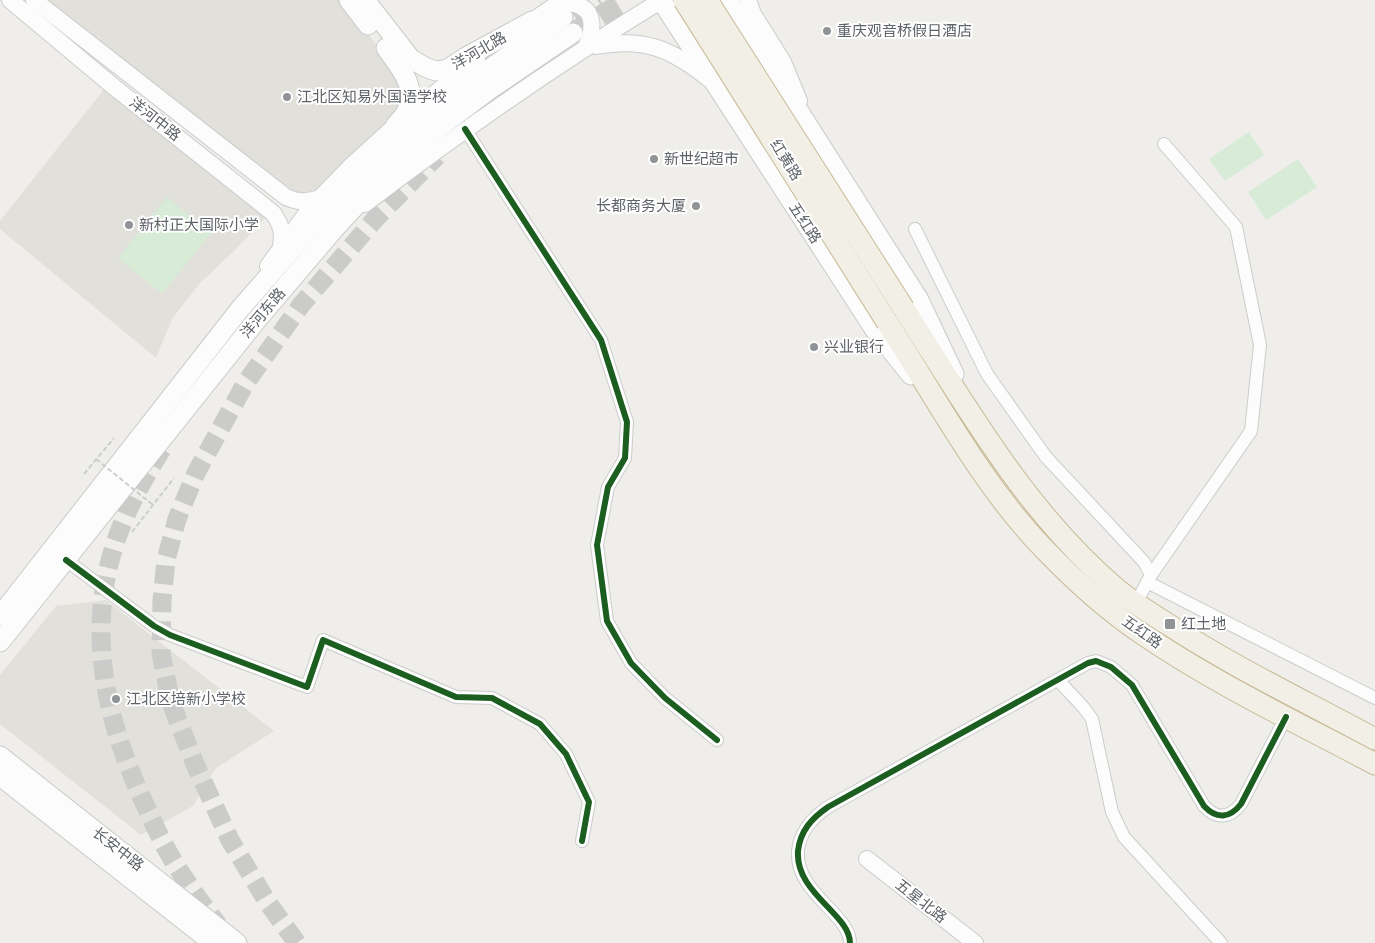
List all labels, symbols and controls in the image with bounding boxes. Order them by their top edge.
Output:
place label: 重庆观音桥假日酒店 [837,21,972,40]
marker: 重庆观音桥假日酒店 [821,25,833,37]
street label: 洋河北路 [448,27,509,74]
place label: 江北区知易外国语学校 [297,87,447,106]
marker: 江北区知易外国语学校 [281,91,293,103]
street label: 洋河中路 [126,93,185,145]
street label: 红黄路 [766,136,806,184]
place label: 新世纪超市 [664,149,739,168]
marker: 新世纪超市 [648,153,660,165]
place label: 长都商务大厦 [596,196,686,215]
street label: 五红路 [785,199,826,247]
marker: 长都商务大厦 [690,200,702,212]
place label: 新村正大国际小学 [139,215,259,234]
marker: 新村正大国际小学 [123,219,135,231]
street label: 洋河东路 [236,284,289,342]
place label: 兴业银行 [824,337,884,356]
marker: 兴业银行 [808,341,820,353]
street label: 五红路 [1118,611,1166,652]
place label: 红土地 [1181,614,1226,633]
marker: 红土地 [1163,617,1177,631]
place label: 江北区培新小学校 [126,689,246,708]
marker: 江北区培新小学校 [110,693,122,705]
street label: 长安中路 [89,823,148,875]
street label: 五星北路 [892,875,951,927]

